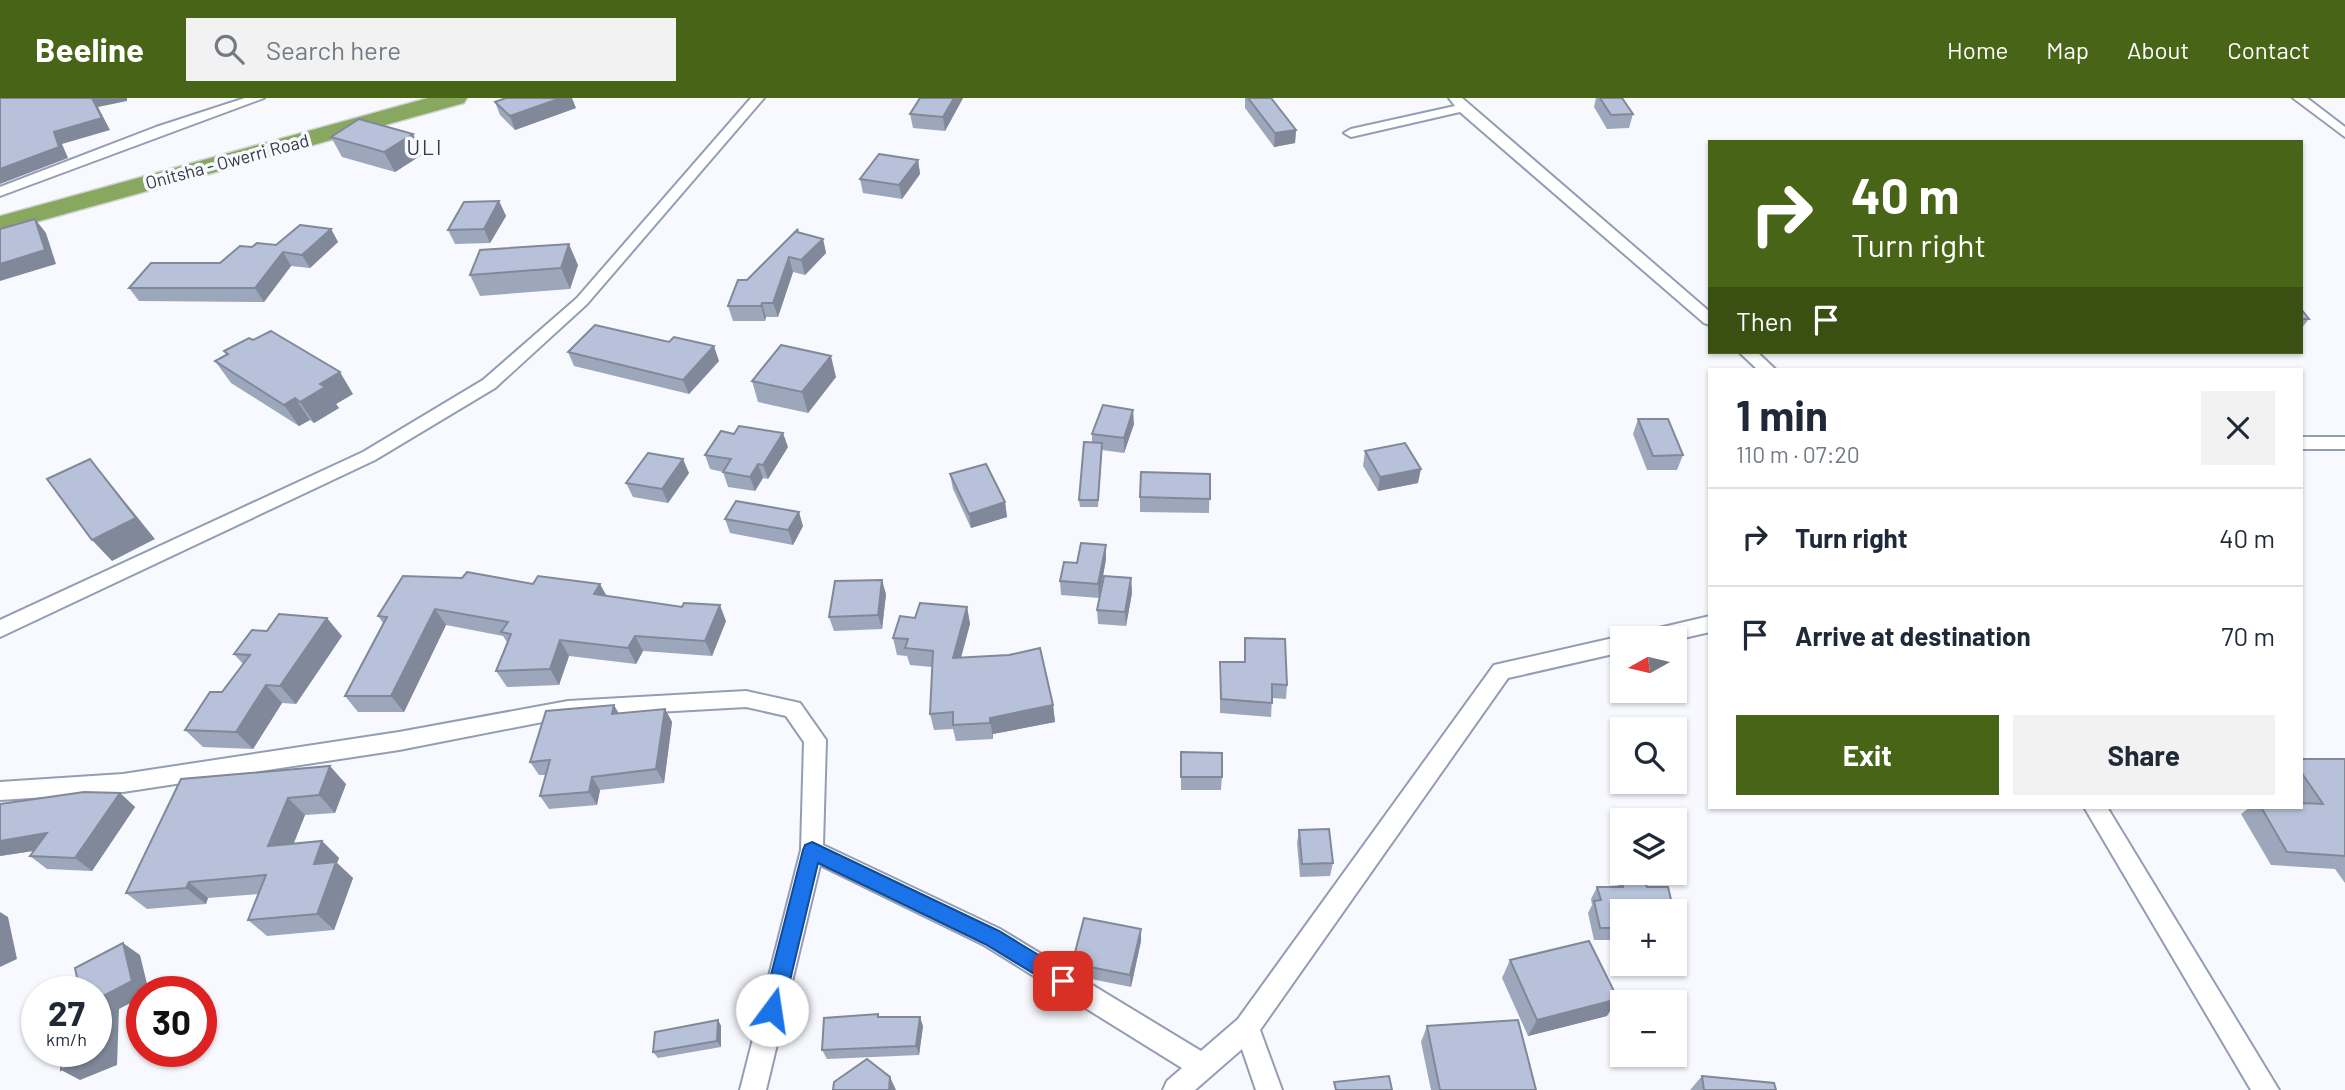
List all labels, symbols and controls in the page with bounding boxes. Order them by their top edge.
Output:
search box [186,18,676,81]
text: Beeline [35,29,144,69]
icon: search [210,30,248,68]
text: Search here [266,34,401,65]
text: Home [1947,35,2008,64]
text: Map [2046,35,2089,64]
text: About [2127,35,2189,64]
text: Contact [2227,35,2310,64]
street label: Onitsha - Owerri Road [143,129,311,193]
district label: ULI [407,134,443,159]
text: 40 m [1851,165,1959,224]
icon: right [1736,168,1827,259]
text: Turn right [1851,225,1986,263]
icon: arrive [1807,301,1845,339]
text: Then [1736,305,1793,336]
text: 1 min [1736,389,1828,439]
button: close [2201,391,2275,465]
text: 110 m · 07:20 [1736,440,1860,468]
icon: right [1736,518,1774,556]
text: Turn right [1795,522,1908,553]
text: 40 m [2219,522,2275,553]
icon: arrive [1736,616,1774,654]
text: Arrive at destination [1795,620,2031,651]
text: 70 m [2221,620,2275,651]
north arrow [1610,626,1687,704]
map controls [1610,626,1687,1067]
button: Exit [1736,715,1999,795]
button: Share [2013,715,2275,795]
button: search [1610,717,1687,794]
button: layers [1610,808,1687,885]
button: + [1610,899,1687,976]
pin [1033,951,1093,1011]
icon: arrive [1044,962,1082,1000]
position arrow [735,973,809,1047]
speed limit sign: 30 [126,976,217,1067]
button: − [1610,990,1687,1067]
text: 27 [48,991,85,1033]
text: km/h [46,1028,87,1050]

